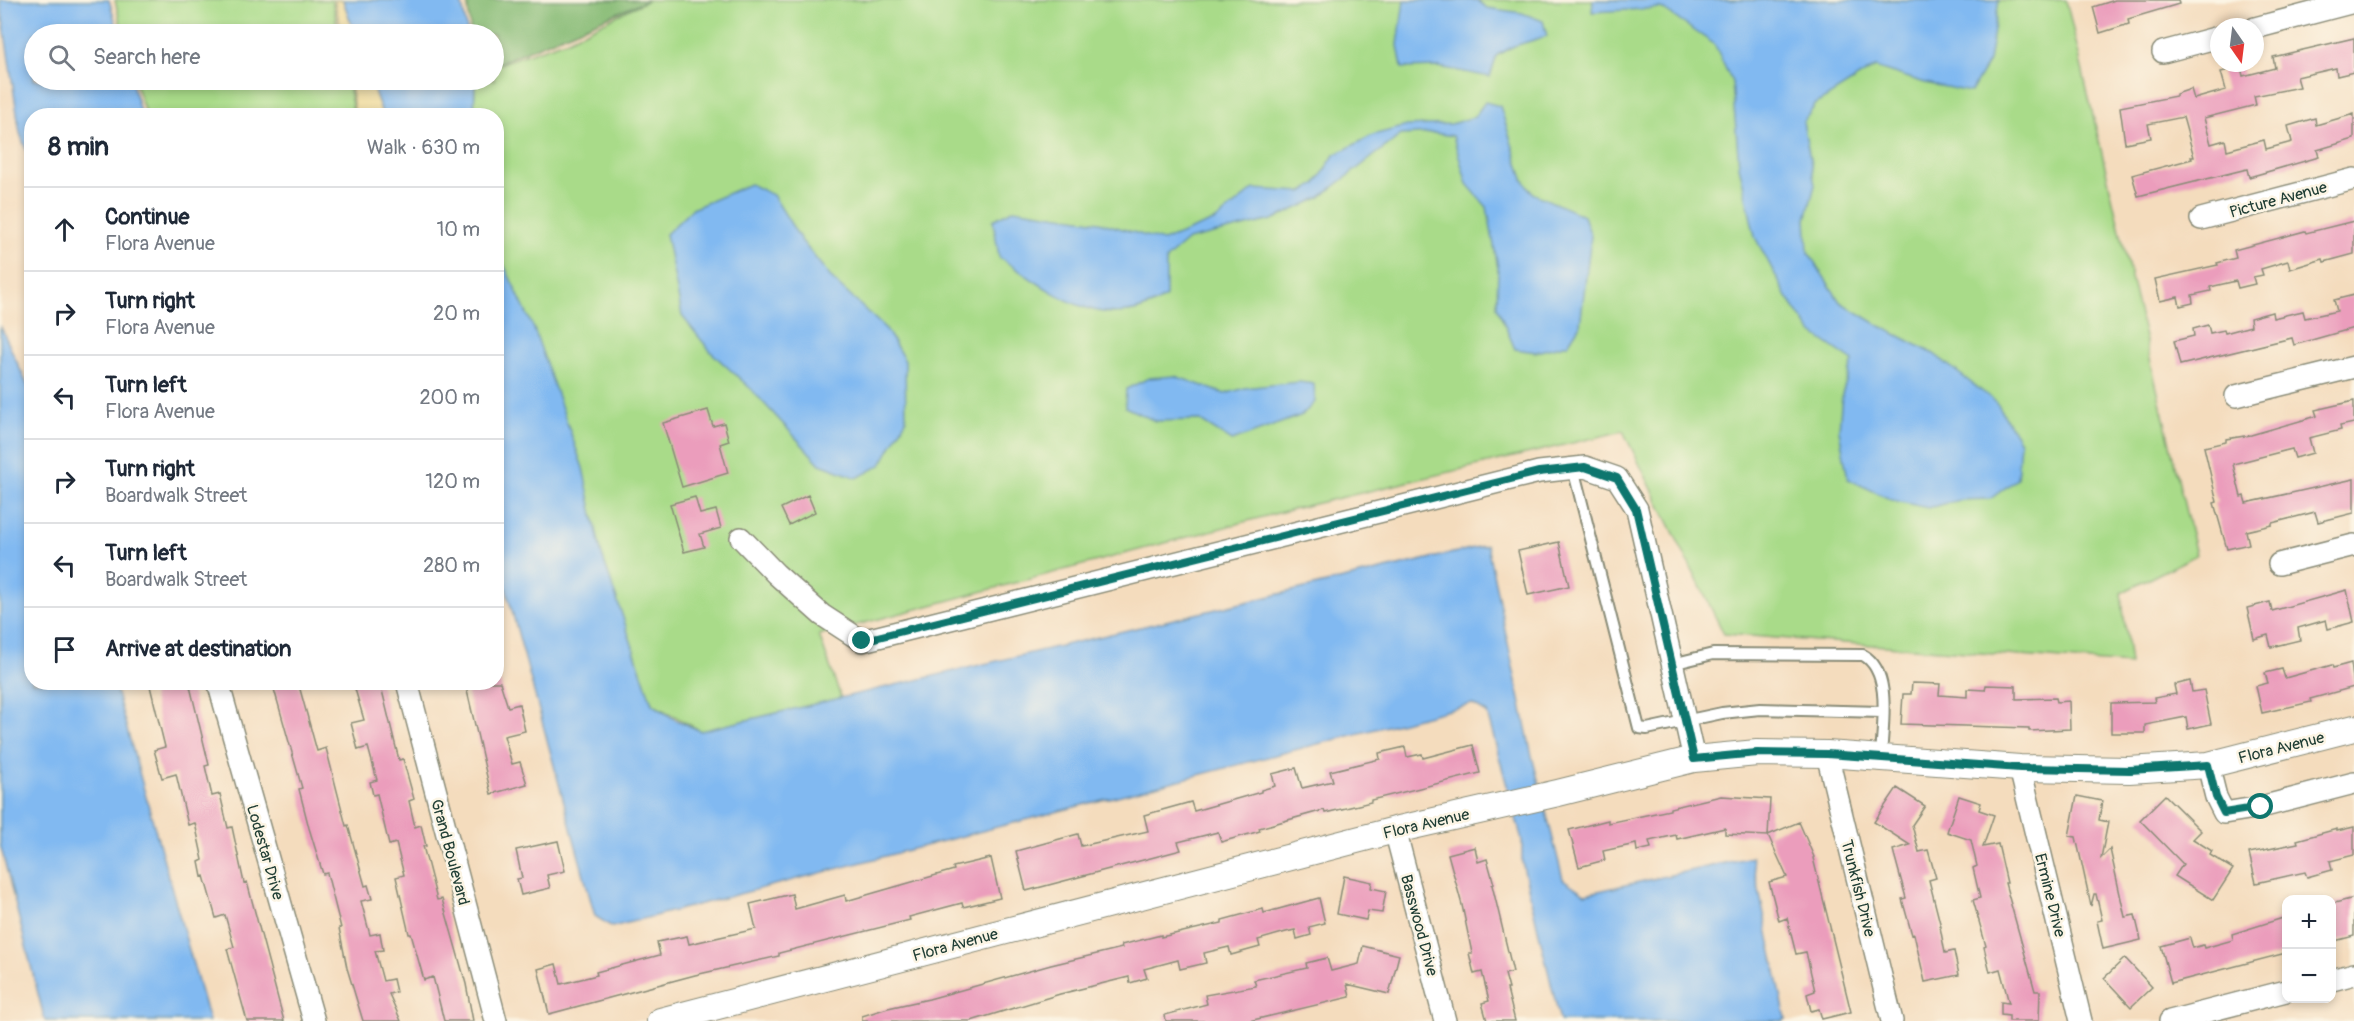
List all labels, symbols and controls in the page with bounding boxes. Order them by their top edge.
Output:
north arrow [2210,18,2264,72]
search box [24,24,504,90]
icon: search [45,41,78,74]
text: Search here [93,43,200,71]
text: 8 min [48,131,109,163]
text: Walk · 630 m [367,135,480,160]
street label: Picture Avenue [2227,177,2329,223]
text: Continue [105,203,189,231]
icon: ahead [48,213,81,246]
text: 10 m [436,217,480,242]
text: Flora Avenue [105,231,215,256]
text: Turn right [105,287,195,315]
icon: right [48,297,81,330]
text: 20 m [433,301,480,326]
text: Flora Avenue [105,315,215,340]
text: Turn left [105,371,187,399]
icon: left [48,381,81,414]
text: 200 m [419,385,480,410]
text: Flora Avenue [105,399,215,424]
text: Turn right [105,455,195,483]
icon: right [48,465,81,498]
text: 120 m [425,469,480,494]
text: Boardwalk Street [105,483,247,508]
text: Turn left [105,539,187,567]
icon: left [48,549,81,582]
text: 280 m [423,553,480,578]
text: Boardwalk Street [105,567,247,592]
route end [848,627,874,653]
icon: arrive [48,633,81,666]
text: Arrive at destination [105,635,291,663]
street label: Flora Avenue [2236,728,2326,768]
route start [2247,793,2273,819]
street label: Grand Boulevard [426,797,474,907]
street label: Lodestar Drive [242,802,288,902]
street label: Flora Avenue [1381,804,1471,844]
street label: Trunkfish Drive [1836,838,1880,939]
street label: Ermine Drive [2030,851,2070,939]
street label: Basswood Drive [1396,872,1442,978]
map controls [2282,895,2336,1003]
button: + [2282,895,2336,949]
street label: Flora Avenue [910,924,1000,966]
button: − [2282,949,2336,1003]

